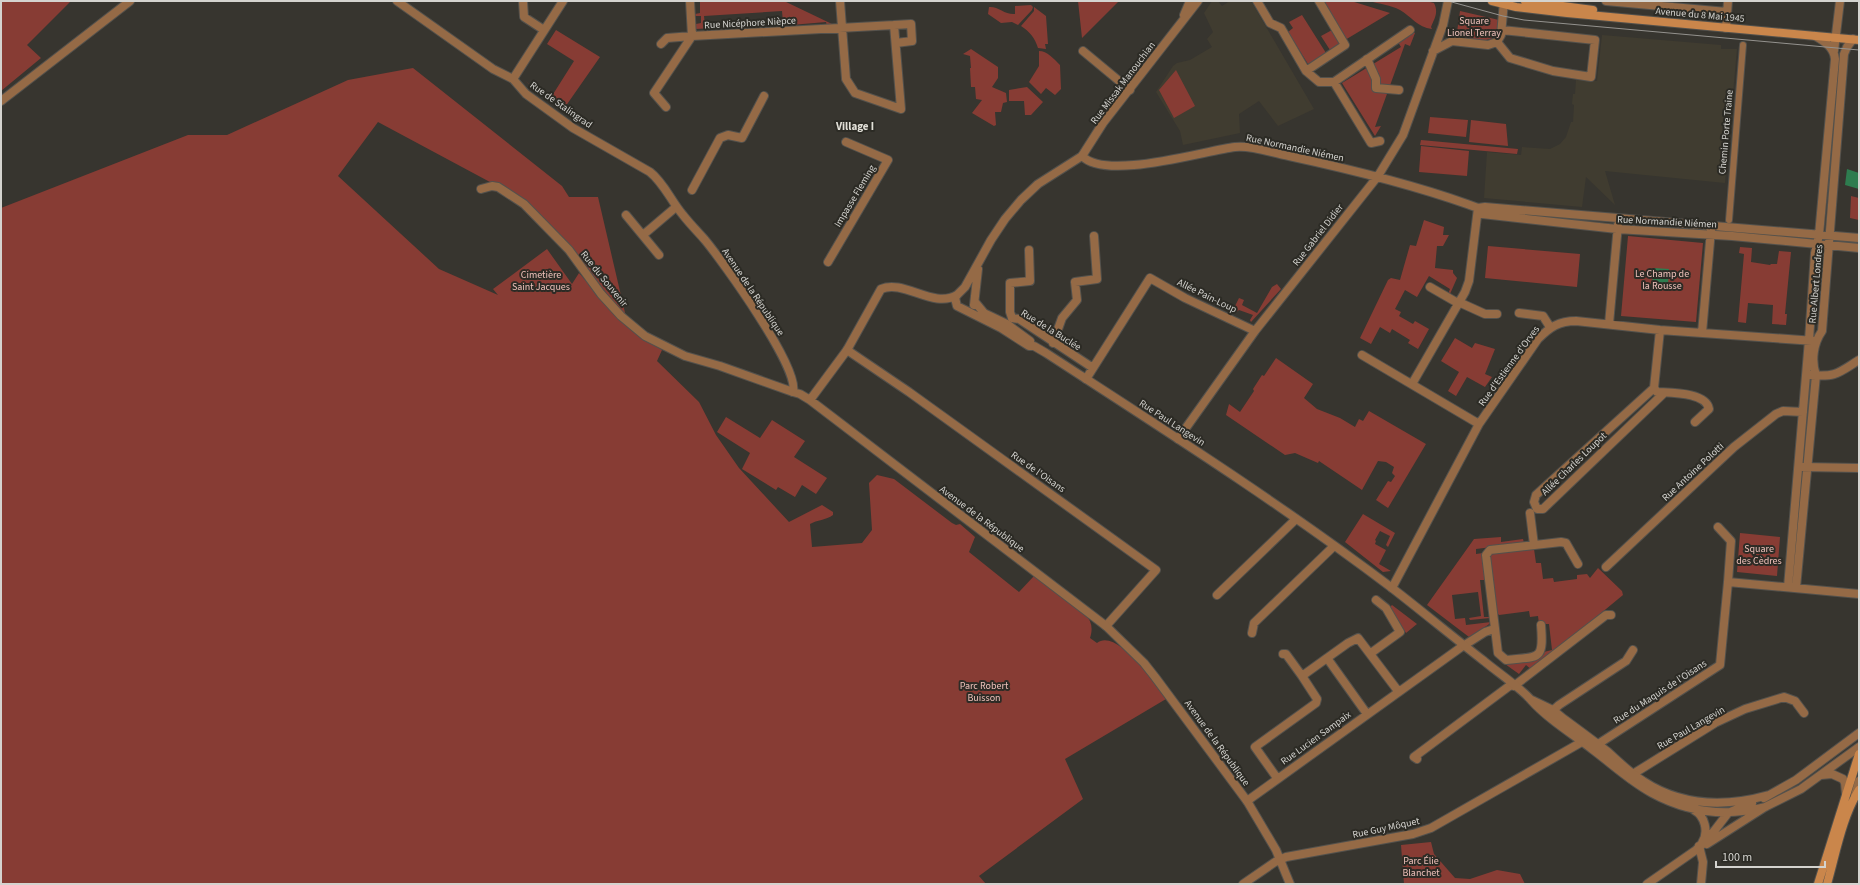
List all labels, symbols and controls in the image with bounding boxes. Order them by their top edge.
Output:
street label: Avenue du 8 Mai 1945 [1655,4,1745,26]
street label: Rue Nicéphore Nièpce [704,14,796,32]
park label: Square Lionel Terray [1447,14,1501,40]
street label: Rue Missak Manouchian [1087,39,1159,127]
street label: Rue de Stalingrad [527,78,595,132]
street label: Chemin Porte Traine [1715,89,1737,175]
district label: Village I [835,119,874,134]
street label: Rue Normandie Niémen [1245,131,1345,165]
street label: Impasse Fleming [831,162,879,230]
street label: Rue Gabriel Didier [1289,201,1347,269]
street label: Rue Normandie Niémen [1617,212,1717,232]
street label: Rue Albert Londres [1806,244,1826,324]
street label: Avenue de la République [718,245,788,339]
street label: Rue du Souvenir [577,248,631,310]
park label: Le Champ de la Rousse [1635,267,1689,293]
park label: Cimetière Saint Jacques [512,268,570,294]
street label: Allée Pain-Loup [1175,275,1240,317]
street label: Rue de la Buclée [1018,306,1084,354]
street label: Rue d'Estienne d'Orves [1475,323,1543,409]
street label: Rue Paul Langevin [1136,396,1208,450]
street label: Allée Charles Loupot [1538,429,1610,499]
street label: Rue Antoine Polotti [1659,440,1727,504]
street label: Rue de l'Oisans [1008,448,1068,496]
street label: Avenue de la République [937,482,1027,556]
park label: Square des Cèdres [1736,542,1782,568]
street label: Rue du Maquis de l'Oisans [1611,657,1709,727]
park label: Parc Robert Buisson [960,679,1009,705]
street label: Avenue de la République [1181,697,1253,789]
street label: Rue Paul Langevin [1654,703,1728,753]
street label: Rue Lucien Sampaix [1278,707,1354,768]
street label: Rue Guy Môquet [1351,814,1421,842]
scale bar [1716,843,1825,869]
text: 100 m [1722,849,1752,866]
park label: Parc Élie Blanchet [1402,854,1440,880]

